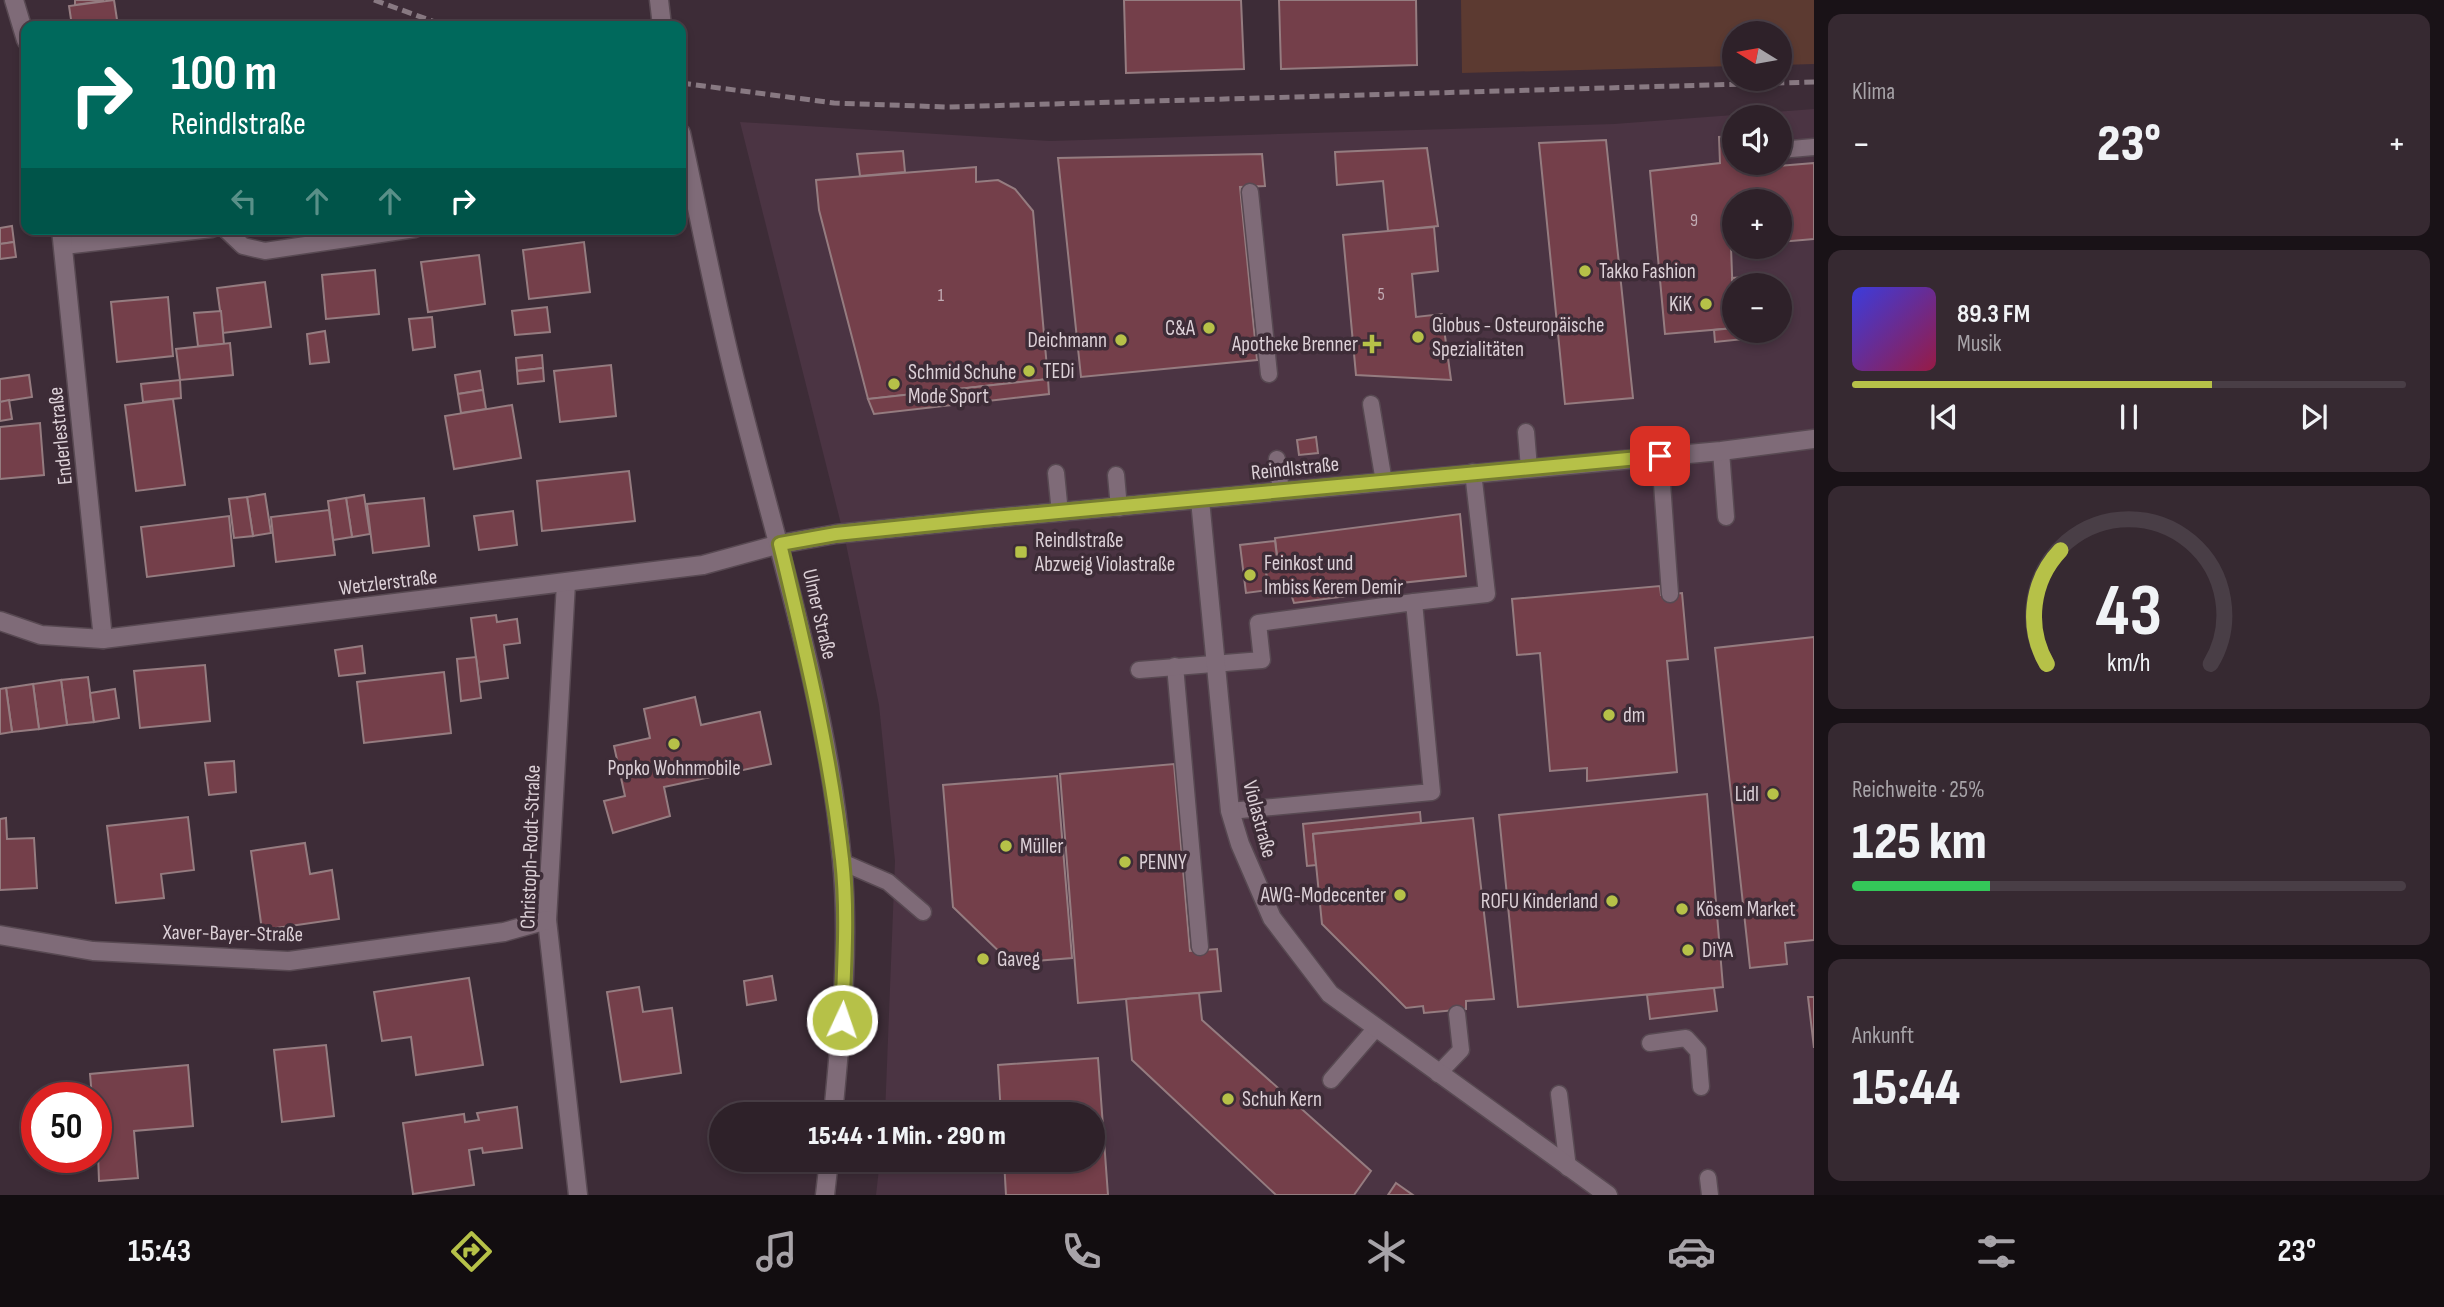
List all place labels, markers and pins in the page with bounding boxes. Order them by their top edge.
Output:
place label: Takko Fashion [1599,259,1696,284]
marker: Takko Fashion [1577,263,1593,279]
place label: KiK [1669,292,1692,317]
marker: KiK [1698,296,1714,312]
place label: Globus - Osteuropäische Spezialitäten [1432,313,1604,362]
place label: C&A [1165,316,1196,341]
marker: C&A [1201,320,1217,336]
place label: Deichmann [1027,328,1107,353]
marker: Globus - Osteuropäische Spezialitäten [1410,329,1426,345]
marker: Deichmann [1113,332,1129,348]
place label: Apotheke Brenner [1231,332,1358,357]
marker: Apotheke Brenner [1364,336,1380,352]
place label: TEDi [1043,359,1074,384]
place label: Schmid Schuhe Mode Sport [908,360,1016,409]
marker: TEDi [1021,363,1037,379]
marker: Schmid Schuhe Mode Sport [886,376,902,392]
pin [1630,426,1690,486]
place label: Reindlstraße Abzweig Violastraße [1034,528,1175,577]
marker: Reindlstraße Abzweig Violastraße [1013,544,1029,560]
place label: Feinkost und Imbiss Kerem Demir [1264,551,1403,600]
marker: Feinkost und Imbiss Kerem Demir [1242,567,1258,583]
place label: dm [1623,703,1645,728]
marker: dm [1601,707,1617,723]
marker: Popko Wohnmobile [666,736,682,752]
place label: Popko Wohnmobile [607,756,741,781]
place label: Lidl [1735,782,1759,807]
marker: Lidl [1765,786,1781,802]
place label: Müller [1020,834,1064,859]
marker: Müller [998,838,1014,854]
place label: PENNY [1139,850,1187,875]
marker: PENNY [1117,854,1133,870]
place label: AWG-Modecenter [1260,883,1386,908]
marker: AWG-Modecenter [1392,887,1408,903]
place label: ROFU Kinderland [1481,889,1598,914]
marker: ROFU Kinderland [1604,893,1620,909]
place label: Kösem Market [1696,897,1796,922]
marker: Kösem Market [1674,901,1690,917]
place label: DiYA [1702,938,1734,963]
marker: DiYA [1680,942,1696,958]
place label: Gaveg [997,947,1040,972]
marker: Gaveg [975,951,991,967]
place label: Schuh Kern [1242,1087,1322,1112]
marker: Schuh Kern [1220,1091,1236,1107]

